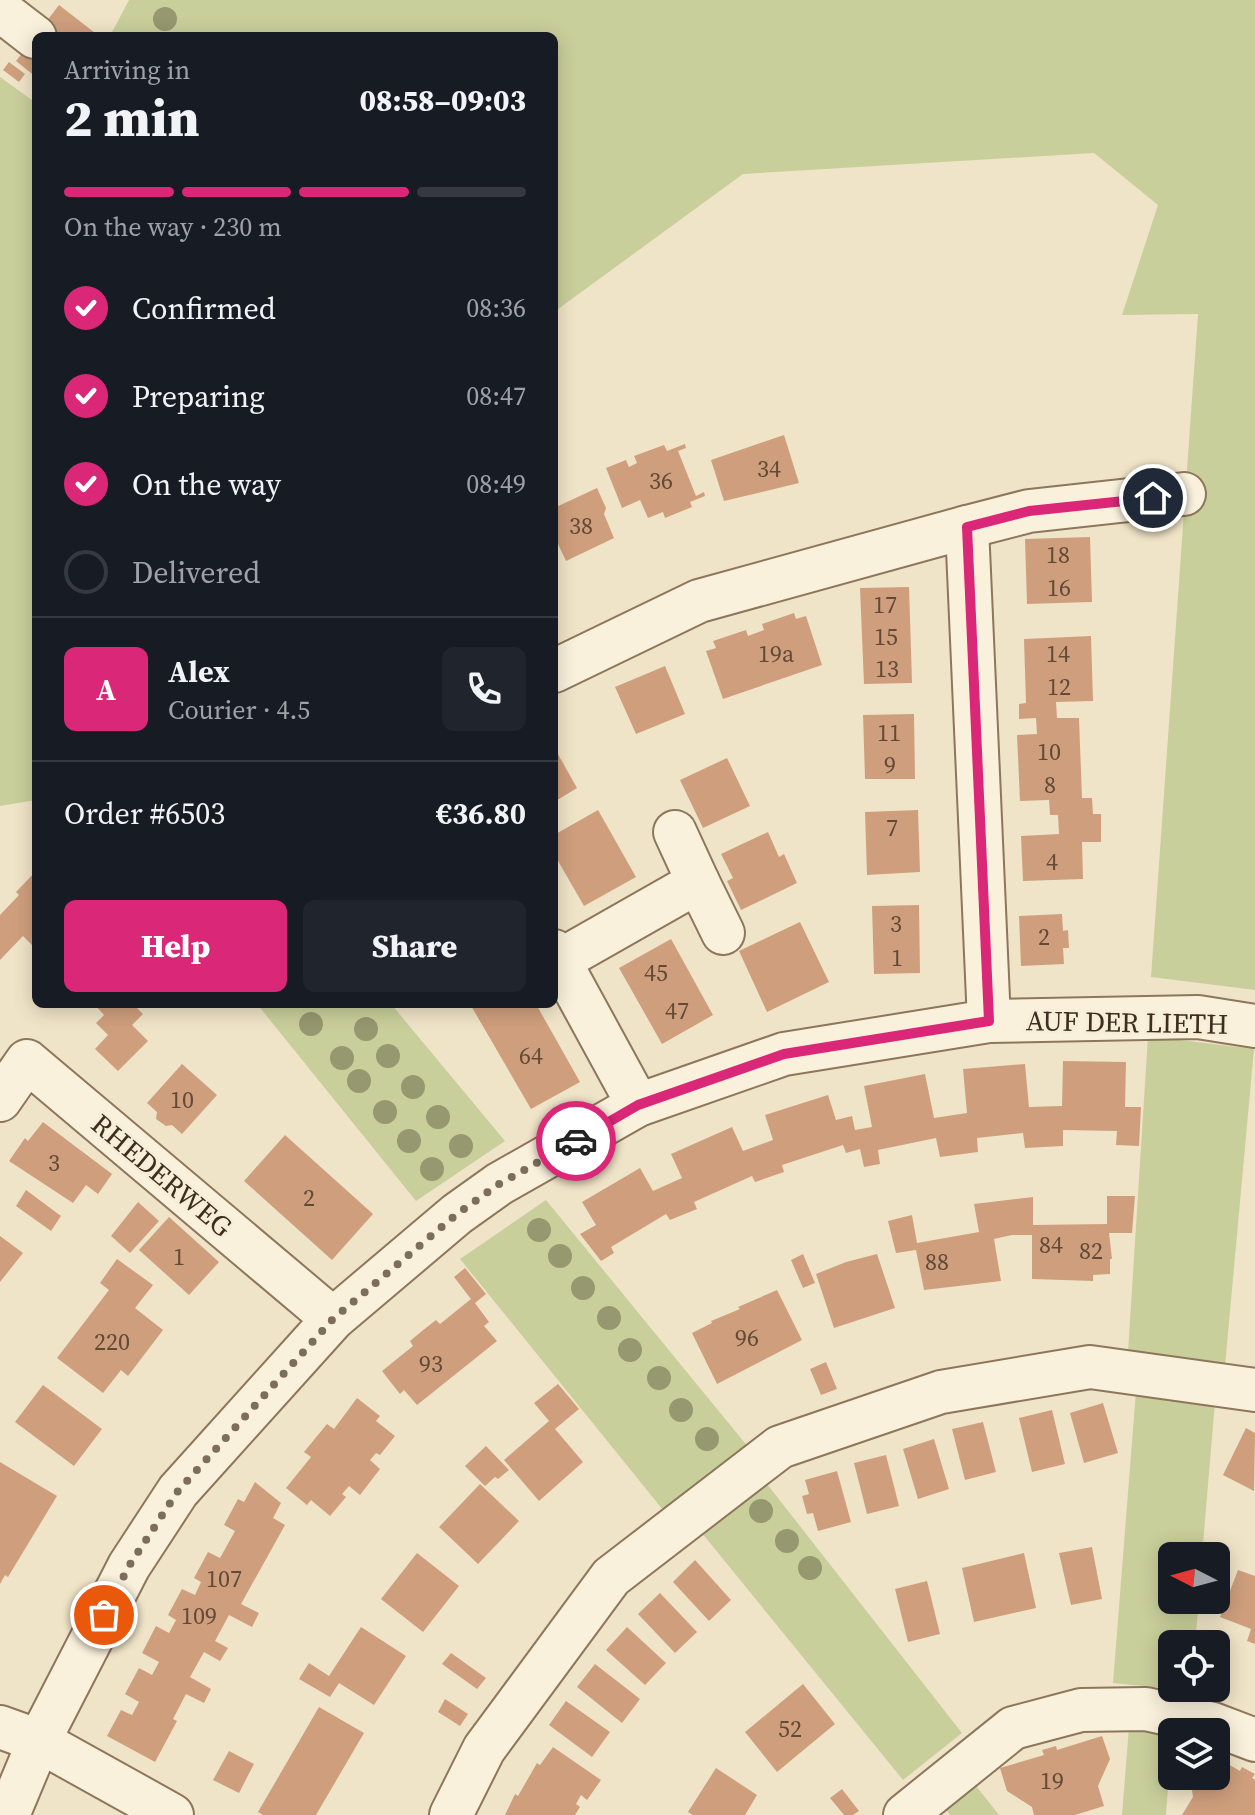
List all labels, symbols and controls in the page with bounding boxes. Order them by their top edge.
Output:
text: Arriving in [64,52,190,88]
text: 08:58–09:03 [359,80,526,121]
text: 2 min [64,82,200,153]
text: On the way · 230 m [64,209,282,245]
icon: check [64,286,108,330]
text: Confirmed [132,288,276,329]
text: 08:36 [466,290,526,326]
icon: check [64,374,108,418]
text: Preparing [132,376,265,417]
text: 08:47 [466,378,526,414]
house number: 34 [757,452,781,485]
icon: check [64,462,108,506]
text: On the way [132,464,281,505]
house number: 36 [649,464,673,497]
pin [1119,464,1187,532]
text: 08:49 [466,466,526,502]
icon: home [1131,476,1175,520]
house number: 38 [569,509,593,542]
house number: 18 [1046,538,1070,571]
text: Delivered [132,552,260,593]
house number: 16 [1047,571,1071,604]
house number: 17 [873,588,897,621]
house number: 15 [874,620,898,653]
house number: 19a [758,637,795,670]
house number: 14 [1046,637,1070,670]
button: phone [442,647,526,731]
text: Alex [168,651,230,692]
house number: 13 [875,652,899,685]
text: A [96,669,116,710]
house number: 12 [1047,670,1071,703]
text: Courier · 4.5 [168,692,310,728]
house number: 11 [877,716,901,749]
house number: 10 [1037,735,1061,768]
house number: 9 [884,748,896,781]
house number: 8 [1044,768,1056,801]
text: Order #6503 [64,793,225,834]
text: €36.80 [436,793,526,834]
house number: 7 [886,811,898,844]
house number: 4 [1046,845,1058,878]
button: Help [64,900,287,992]
button: Share [303,900,526,992]
house number: 3 [890,907,902,940]
house number: 2 [1038,920,1050,953]
house number: 1 [891,941,903,974]
house number: 45 [644,956,668,989]
house number: 47 [665,994,689,1027]
street label: AUF DER LIETH [1026,1001,1228,1043]
house number: 64 [519,1039,543,1072]
house number: 10 [170,1083,194,1116]
courier [536,1101,616,1181]
street label: RHEDERWEG [84,1105,240,1245]
icon: car [554,1119,598,1163]
house number: 3 [48,1146,60,1179]
house number: 2 [303,1181,315,1214]
house number: 84 [1039,1228,1063,1261]
house number: 82 [1079,1234,1103,1267]
house number: 1 [173,1240,185,1273]
house number: 88 [925,1245,949,1278]
house number: 96 [735,1321,759,1354]
house number: 220 [94,1325,130,1358]
house number: 93 [419,1347,443,1380]
north arrow [1158,1542,1230,1614]
map controls [1158,1542,1230,1790]
house number: 107 [206,1562,242,1595]
pin [70,1581,138,1649]
icon: bag [82,1593,126,1637]
house number: 109 [181,1599,217,1632]
button: locate [1158,1630,1230,1702]
house number: 52 [778,1712,802,1745]
button: layers [1158,1718,1230,1790]
house number: 19 [1040,1764,1064,1797]

